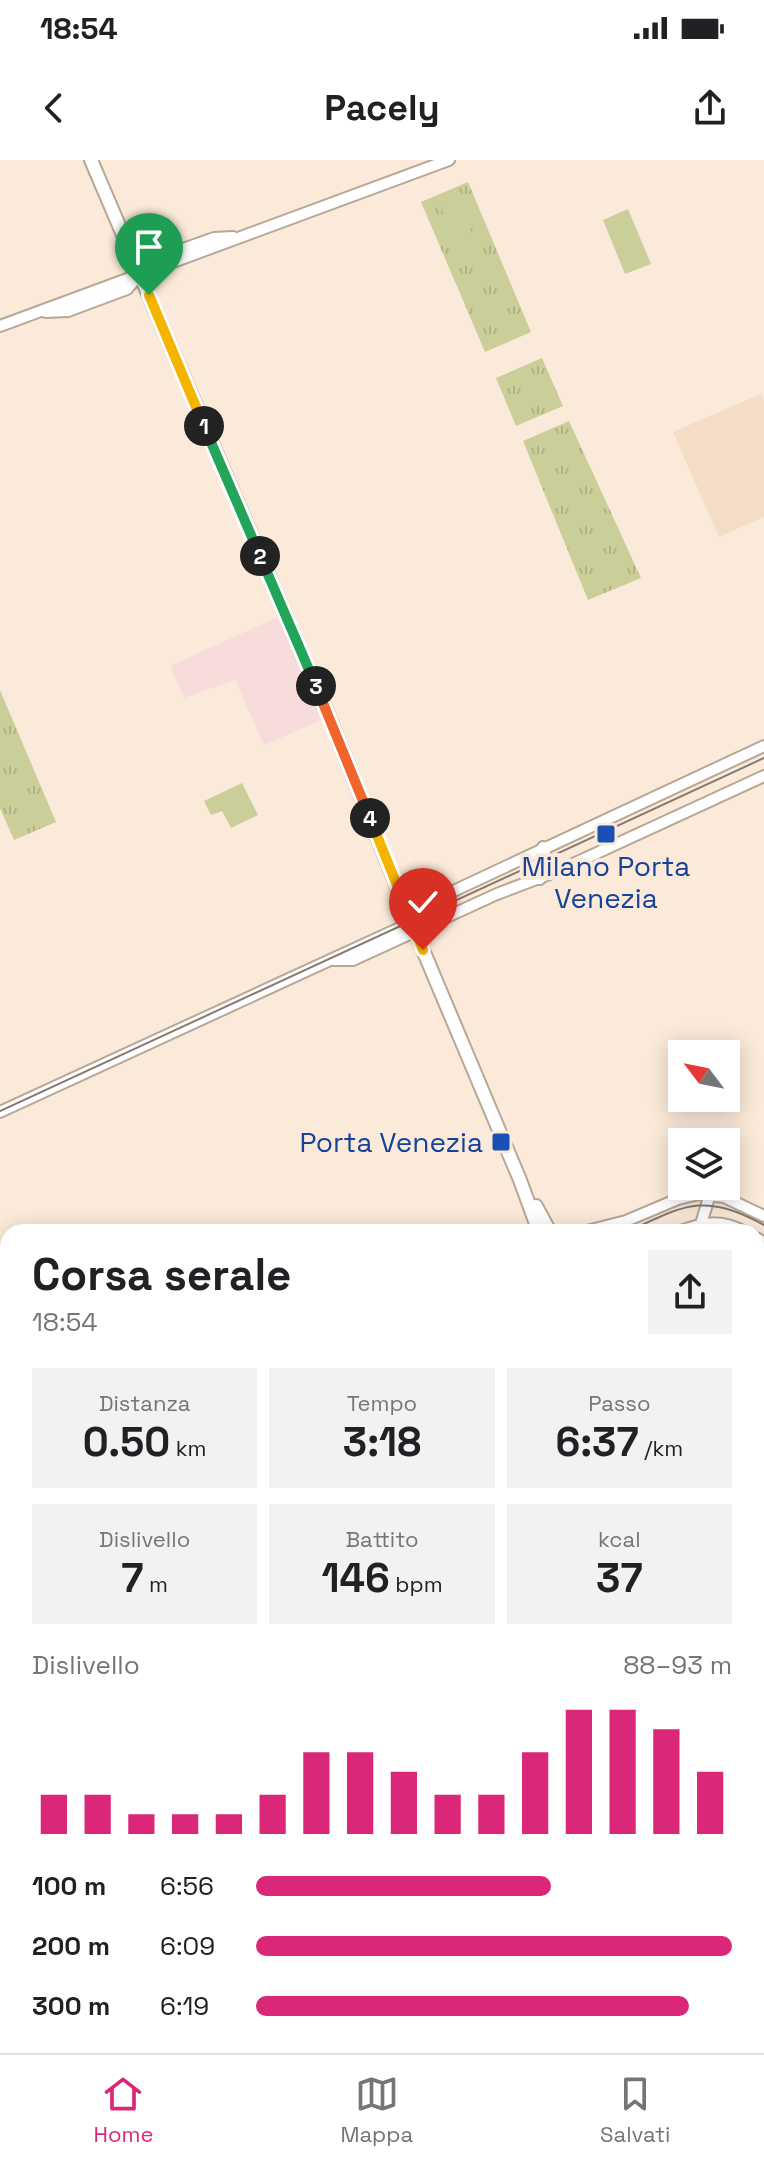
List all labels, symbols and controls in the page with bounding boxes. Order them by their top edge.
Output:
text: 18:54 [40,9,118,48]
text: Pacely [324,85,440,131]
icon: back [32,86,76,130]
icon: share [688,86,732,130]
pin [115,213,183,295]
icon: arrive [127,225,171,269]
pin: 1 [184,406,224,446]
text: 1 [199,412,209,440]
pin: 2 [240,536,280,576]
text: 2 [253,542,267,570]
pin: 3 [296,666,336,706]
text: 3 [309,672,323,700]
pin: 4 [350,798,390,838]
text: 4 [363,804,377,832]
marker: Milano Porta Venezia [595,823,617,845]
place label: Milano Porta Venezia [522,848,690,916]
pin [389,868,457,950]
icon: check [401,880,445,924]
north arrow [668,1040,740,1112]
map controls [668,1040,740,1200]
place label: Porta Venezia [299,1124,483,1160]
button: layers [668,1128,740,1200]
marker: Porta Venezia [490,1131,512,1153]
text: Corsa serale [32,1247,292,1303]
button: share [648,1250,732,1334]
text: 18:54 [32,1305,97,1339]
text: Distanza [99,1389,190,1417]
text: Tempo [347,1389,417,1417]
text: Passo [588,1389,650,1417]
text: 0.50 [83,1417,170,1468]
text: 3:18 [343,1417,421,1468]
text: 6:37 [555,1417,639,1468]
text: km [170,1434,207,1462]
text: /km [639,1434,683,1462]
text: Dislivello [99,1525,190,1553]
text: Battito [345,1525,419,1553]
text: kcal [598,1525,641,1553]
text: 7 [121,1553,143,1604]
text: 146 [321,1553,390,1604]
text: 37 [596,1553,643,1604]
text: m [143,1570,168,1598]
text: bpm [390,1570,443,1598]
text: Dislivello [32,1648,140,1682]
text: 88–93 m [623,1648,732,1682]
text: 100 m [32,1869,106,1903]
text: 6:56 [160,1869,214,1903]
text: 200 m [32,1929,110,1963]
text: 6:09 [160,1929,215,1963]
text: 300 m [32,1989,110,2023]
text: 6:19 [160,1989,209,2023]
tab: Home [93,2072,153,2148]
tab: Mappa [340,2072,413,2148]
tab: Salvati [600,2072,671,2148]

